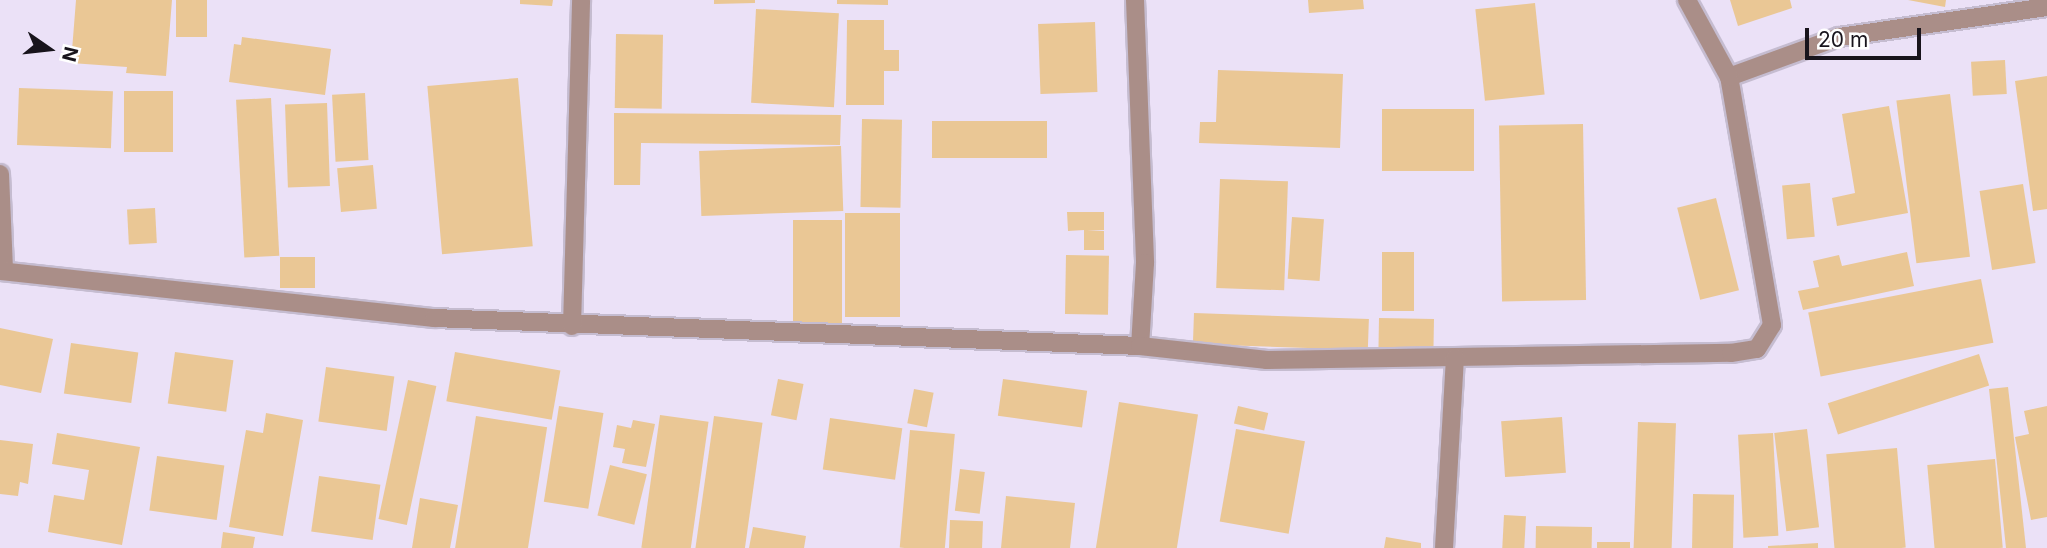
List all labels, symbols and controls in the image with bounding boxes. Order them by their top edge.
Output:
north arrow [14,14,84,84]
scale bar [1809,14,1924,58]
text: 20 m [1818,27,1868,52]
text: N [57,44,83,64]

